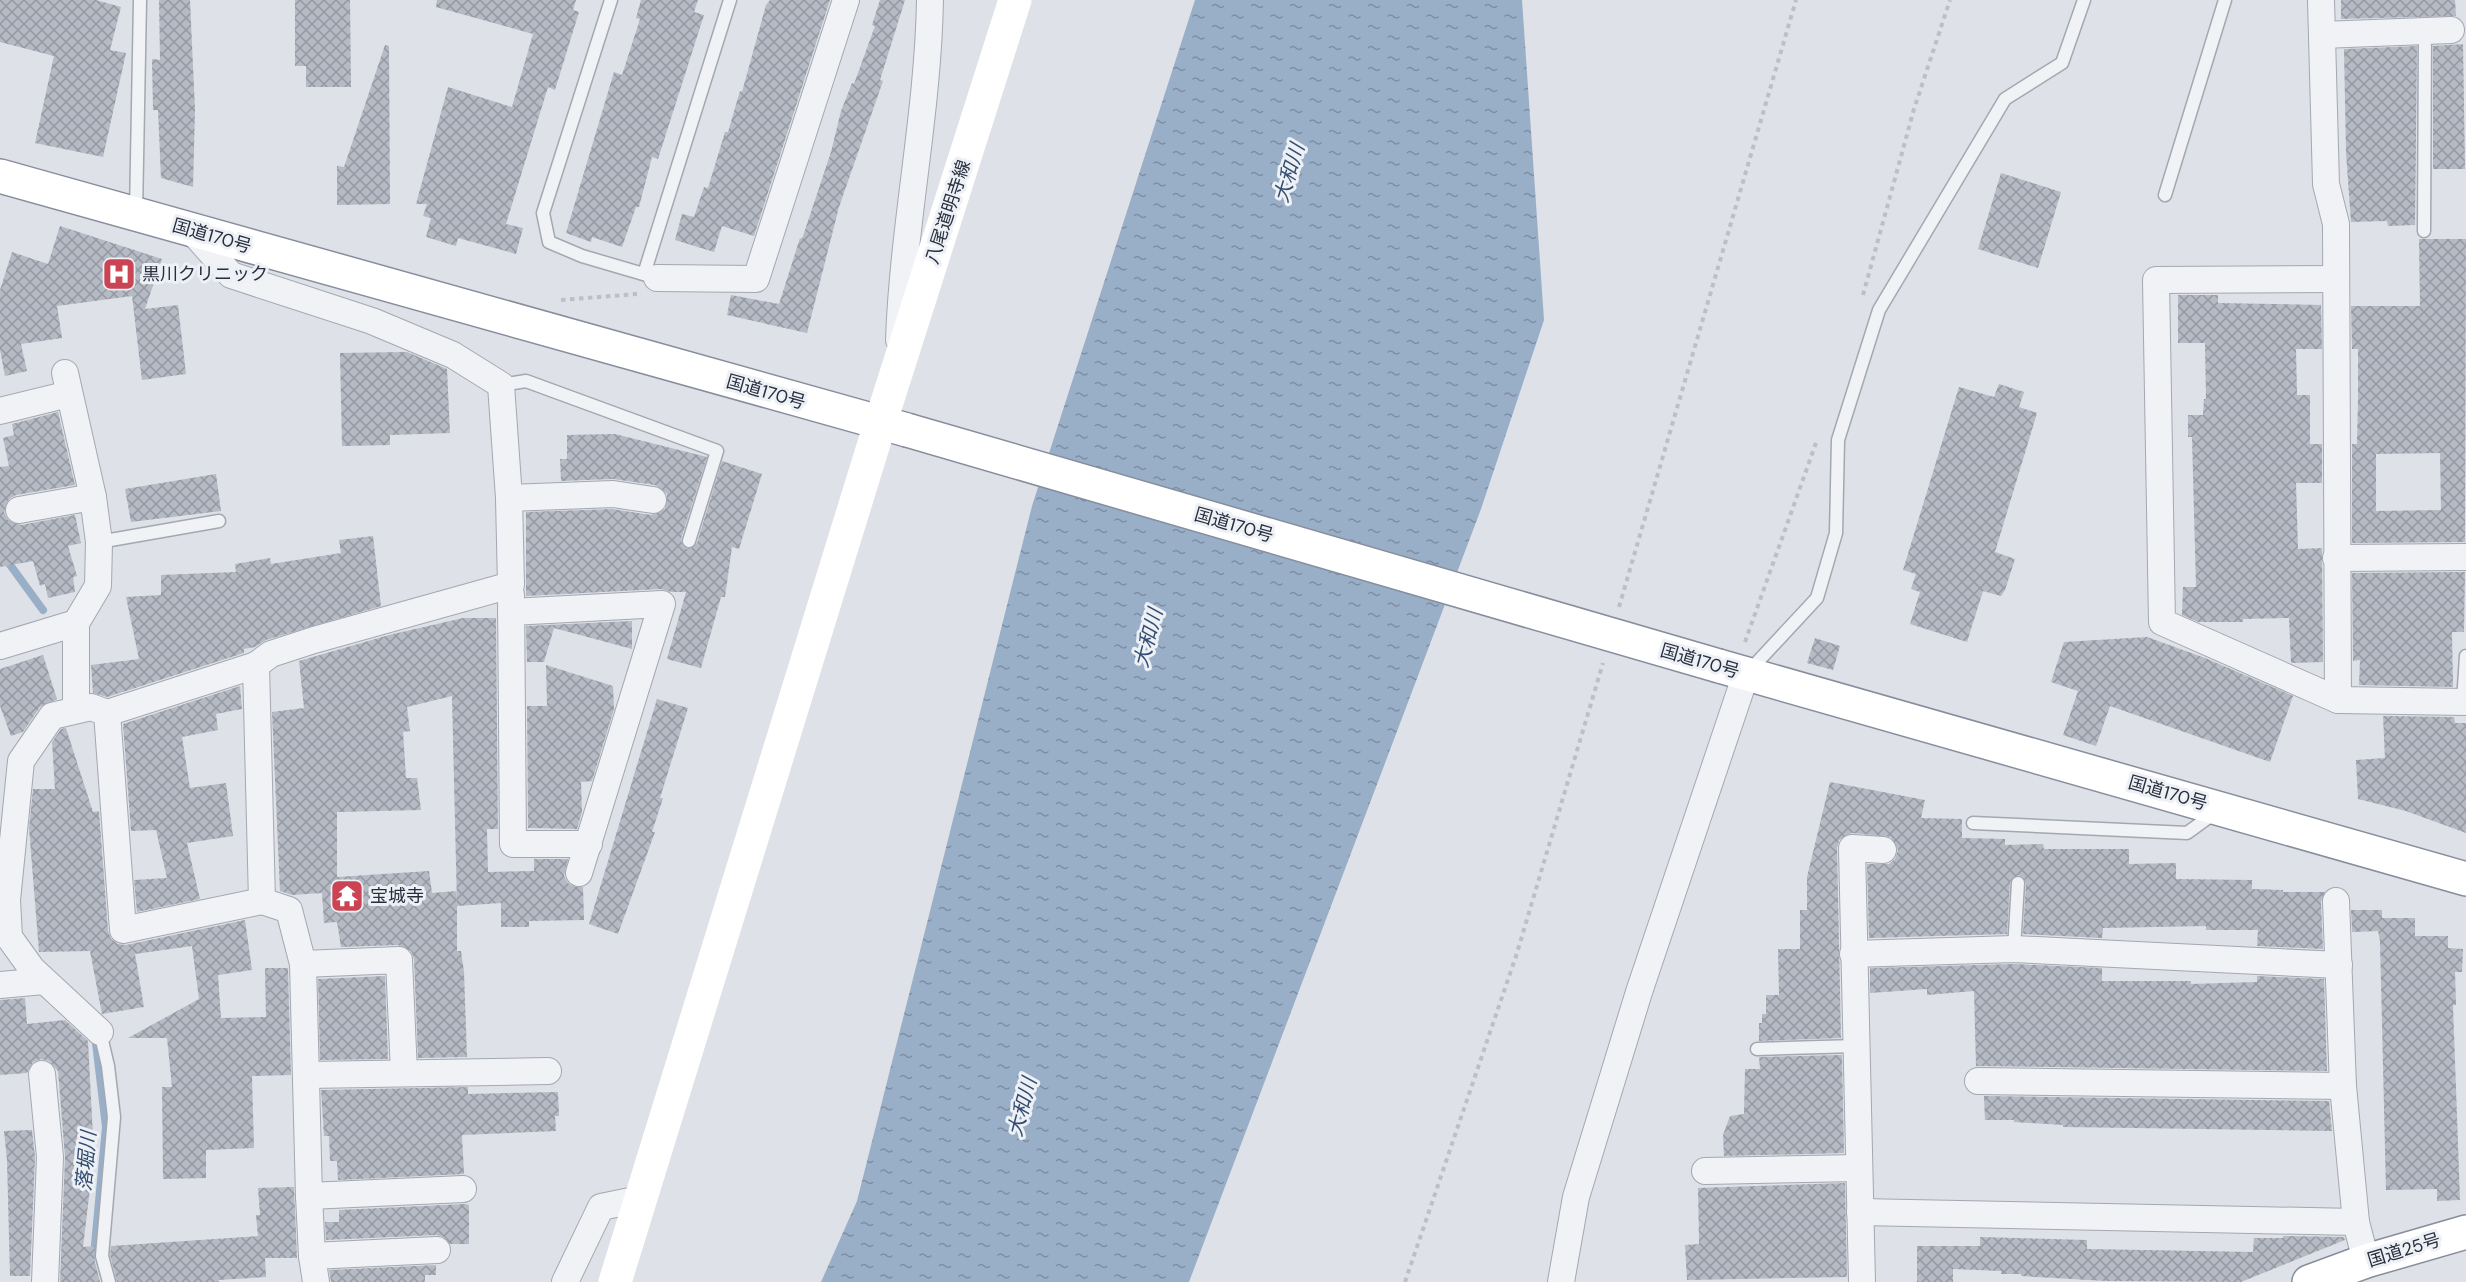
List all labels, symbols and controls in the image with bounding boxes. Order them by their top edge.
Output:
water label: 大和川 [1268,139,1311,205]
street label: 八尾道明寺線 [920,157,976,267]
street label: 国道170号 [170,213,254,259]
hospital icon: 黒川クリニック [101,256,137,292]
place label: 黒川クリニック [142,262,268,286]
street label: 国道170号 [724,369,808,415]
street label: 国道170号 [1192,502,1276,548]
water label: 大和川 [1128,604,1169,670]
street label: 国道170号 [1658,638,1742,684]
street label: 国道170号 [2126,770,2210,816]
temple icon: 宝城寺 [329,878,365,914]
place label: 宝城寺 [370,884,424,908]
water label: 大和川 [1002,1073,1043,1139]
water label: 落堀川 [70,1128,102,1192]
street label: 国道25号 [2364,1228,2444,1272]

